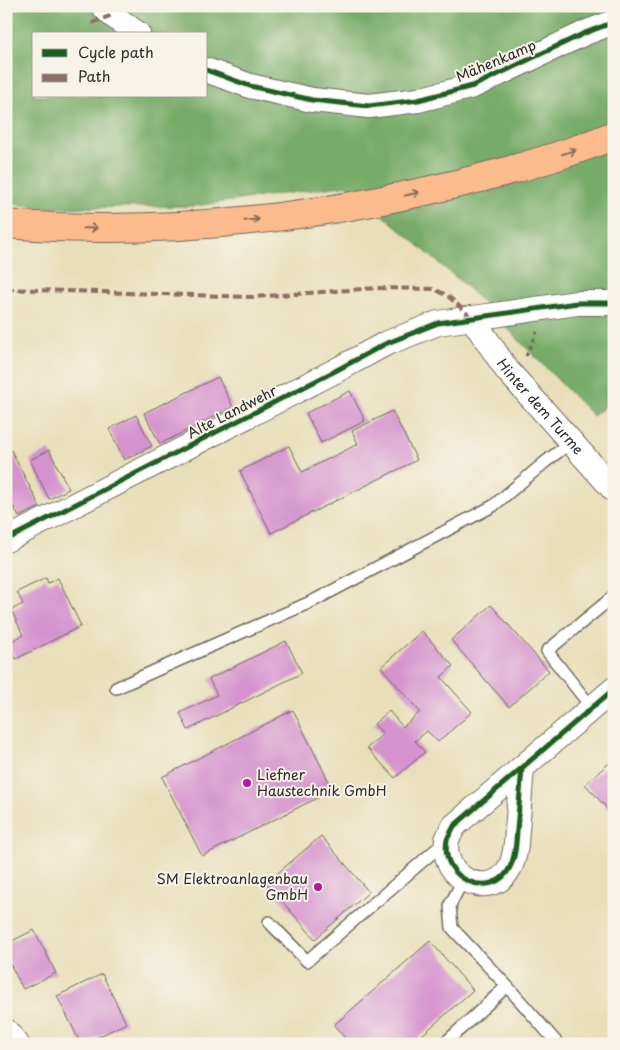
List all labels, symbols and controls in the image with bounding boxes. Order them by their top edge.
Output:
legend [32,32,208,98]
street label: Mähenkamp [452,34,539,87]
text: Cycle path [78,40,154,63]
text: Path [78,64,110,87]
one-way arrow [561,146,577,156]
one-way arrow [404,189,420,198]
one-way arrow [244,216,260,225]
one-way arrow [81,223,97,233]
street label: Hinter dem Turme [492,354,589,459]
street label: Alte Landwehr [183,380,281,443]
place label: Liefner Haustechnik GmbH [257,764,387,801]
marker: Liefner Haustechnik GmbH [241,777,253,789]
place label: SM Elektroanlagenbau GmbH [156,868,308,905]
marker: SM Elektroanlagenbau GmbH [312,881,324,893]

